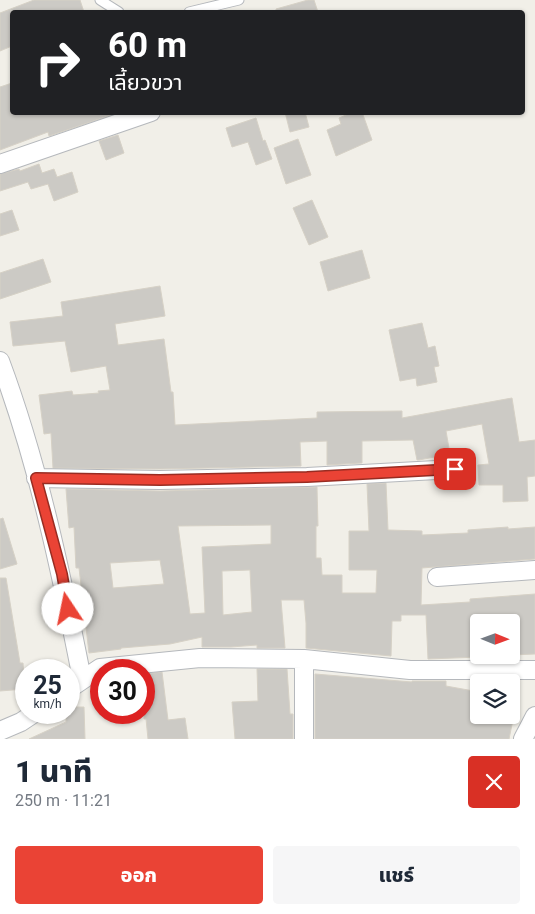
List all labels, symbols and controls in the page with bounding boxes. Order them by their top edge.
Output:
text: 60 m [108,25,187,66]
icon: right [25,30,90,95]
text: เลี้ยวขวา [108,70,183,95]
pin [434,448,476,490]
icon: arrive [441,455,469,483]
position arrow [41,582,93,634]
north arrow [470,614,520,664]
map controls [470,614,520,724]
speed limit sign: 30 [90,659,155,724]
text: 25 [33,671,62,700]
button: layers [470,674,520,724]
text: km/h [33,697,62,711]
text: 1 นาที [15,754,92,789]
button: close [468,756,520,808]
text: 250 m · 11:21 [15,791,112,810]
button: ออก [15,846,263,904]
button: แชร์ [273,846,520,904]

